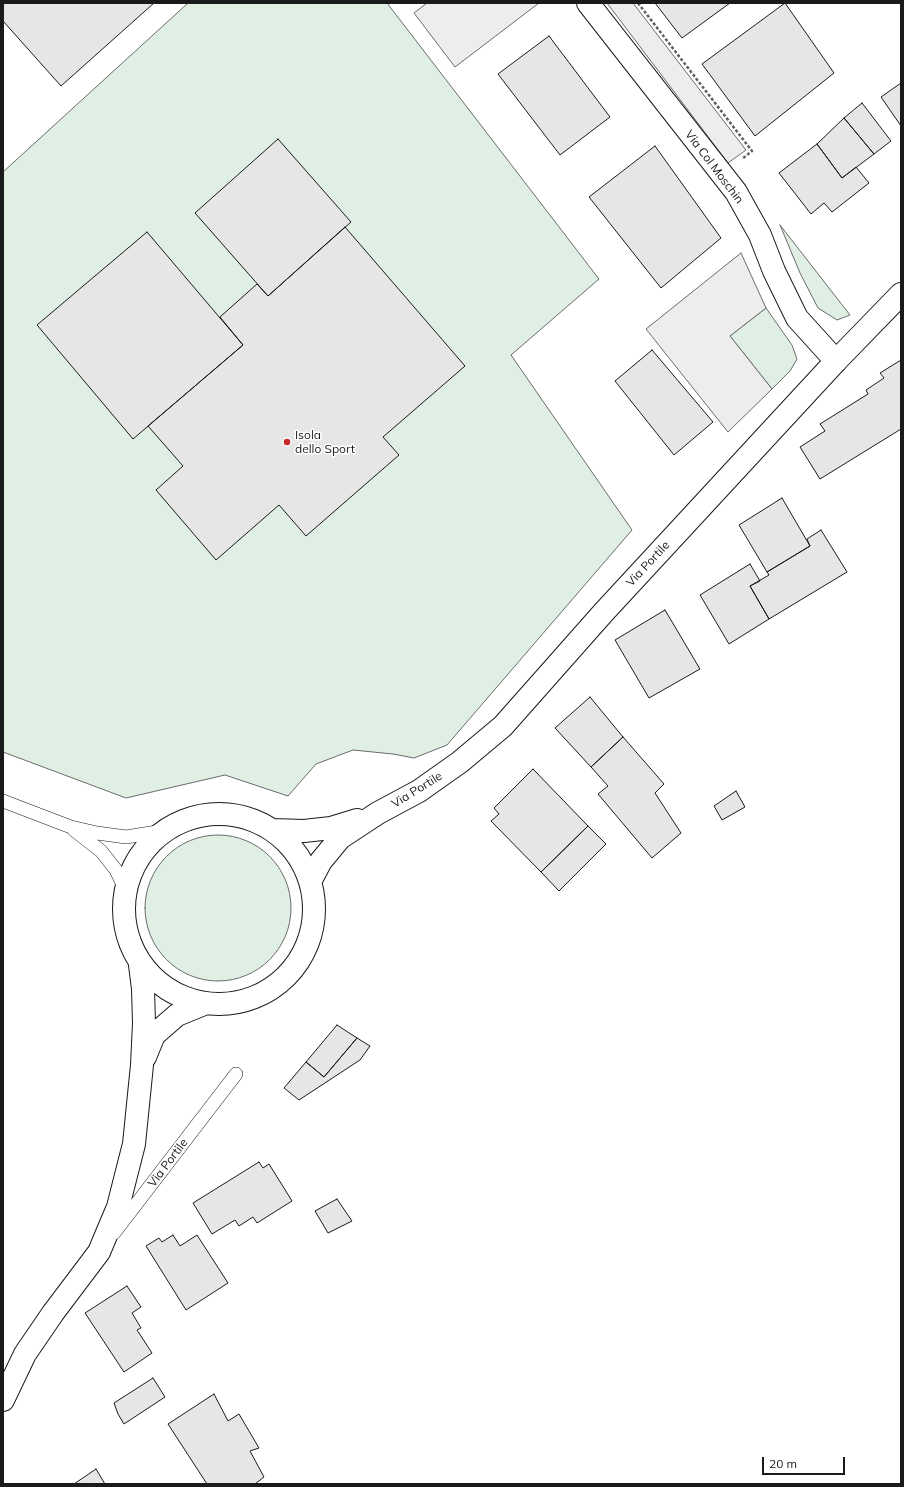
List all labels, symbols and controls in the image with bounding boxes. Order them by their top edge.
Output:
street label: Via Col Moschin [682,127,746,207]
place label: Isola dello Sport [295,428,355,456]
marker: Isola dello Sport [282,437,292,447]
street label: Via Portile [623,538,673,590]
street label: Via Portile [389,769,445,811]
street label: Via Portile [145,1136,191,1190]
scale bar [764,1449,847,1475]
text: 20 m [769,1456,797,1471]

